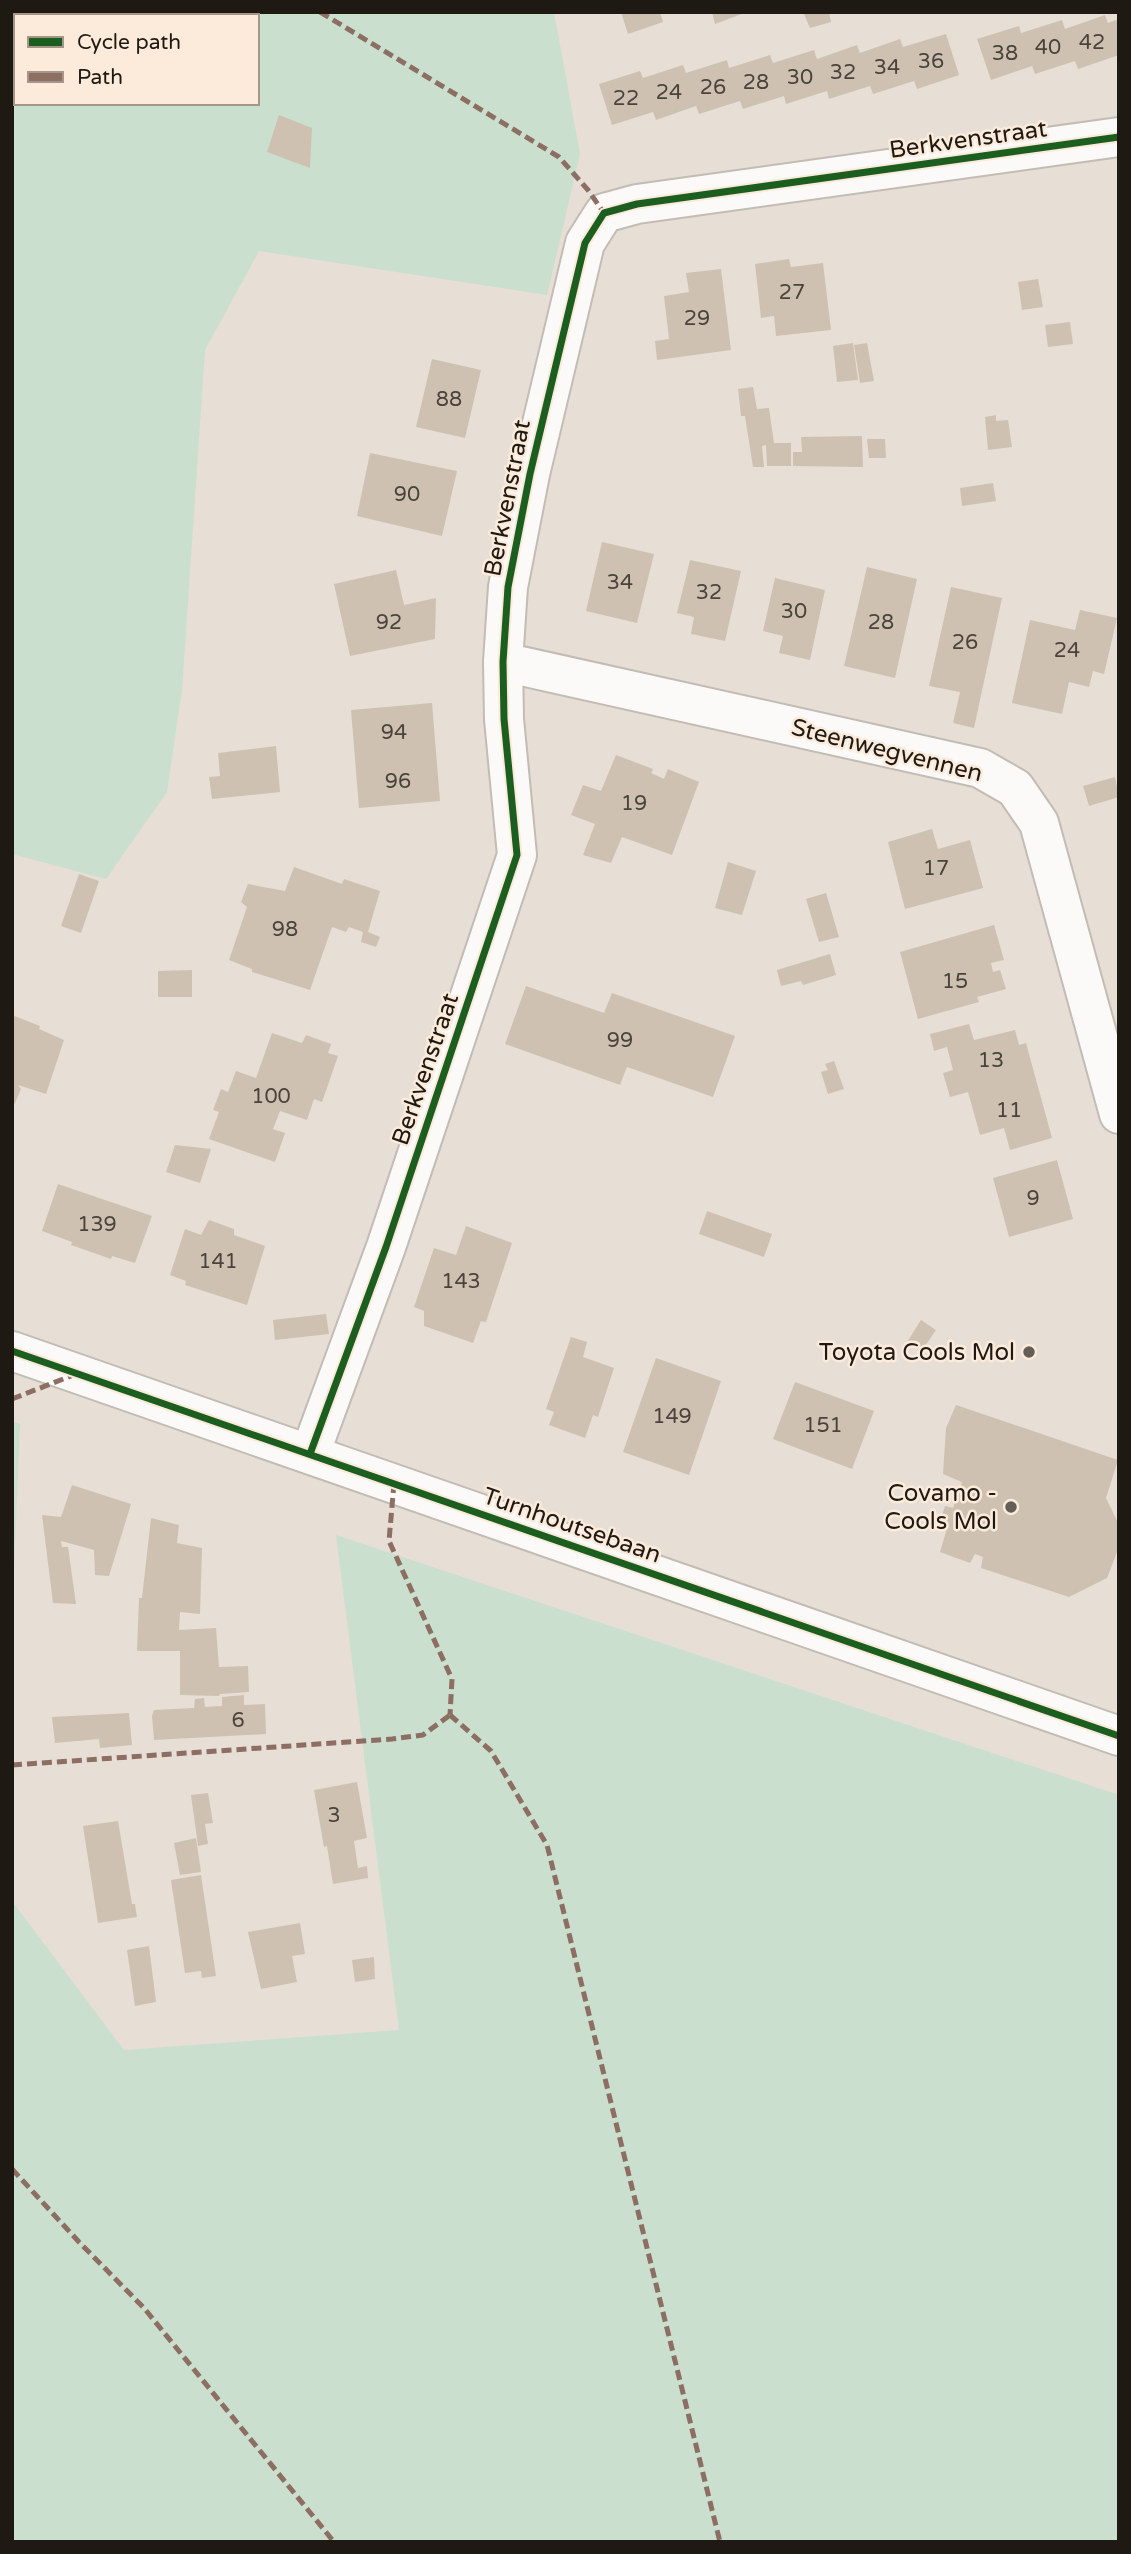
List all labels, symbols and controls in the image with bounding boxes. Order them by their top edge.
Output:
legend [14,14,259,105]
text: Cycle path [77,30,181,55]
house number: 42 [1079,30,1105,55]
house number: 40 [1035,35,1061,60]
house number: 38 [992,41,1018,66]
house number: 36 [918,49,944,74]
house number: 34 [874,55,900,80]
house number: 32 [830,60,856,85]
text: Path [77,65,123,90]
house number: 30 [787,65,813,90]
house number: 28 [743,70,769,95]
house number: 26 [700,75,726,100]
house number: 24 [656,80,682,105]
house number: 22 [613,86,639,111]
street label: Berkvenstraat [887,114,1049,165]
house number: 27 [779,280,805,305]
house number: 29 [684,306,710,331]
house number: 88 [436,387,462,412]
street label: Berkvenstraat [478,417,537,579]
house number: 90 [394,482,420,507]
house number: 34 [607,570,633,595]
house number: 32 [696,580,722,605]
house number: 30 [781,599,807,624]
house number: 92 [376,610,402,635]
house number: 28 [868,610,894,635]
house number: 26 [952,630,978,655]
house number: 24 [1054,638,1080,663]
street label: Steenwegvennen [788,713,985,788]
house number: 94 [381,720,407,745]
house number: 96 [385,769,411,794]
house number: 19 [621,791,647,816]
house number: 17 [923,856,949,881]
house number: 98 [272,917,298,942]
house number: 15 [942,969,968,994]
street label: Berkvenstraat [386,989,465,1149]
house number: 99 [607,1028,633,1053]
house number: 13 [978,1048,1004,1073]
house number: 100 [251,1084,291,1109]
house number: 11 [996,1098,1022,1123]
house number: 9 [1026,1186,1040,1211]
house number: 139 [77,1212,117,1237]
house number: 141 [198,1249,238,1274]
house number: 143 [441,1269,481,1294]
place label: Toyota Cools Mol [819,1338,1015,1367]
marker: Toyota Cools Mol [1021,1344,1037,1360]
house number: 149 [652,1404,692,1429]
house number: 151 [803,1413,843,1438]
place label: Covamo - Cools Mol [884,1479,997,1536]
street label: Turnhoutsebaan [479,1481,665,1570]
marker: Covamo - Cools Mol [1003,1499,1019,1515]
house number: 6 [231,1708,245,1733]
house number: 3 [327,1803,341,1828]

